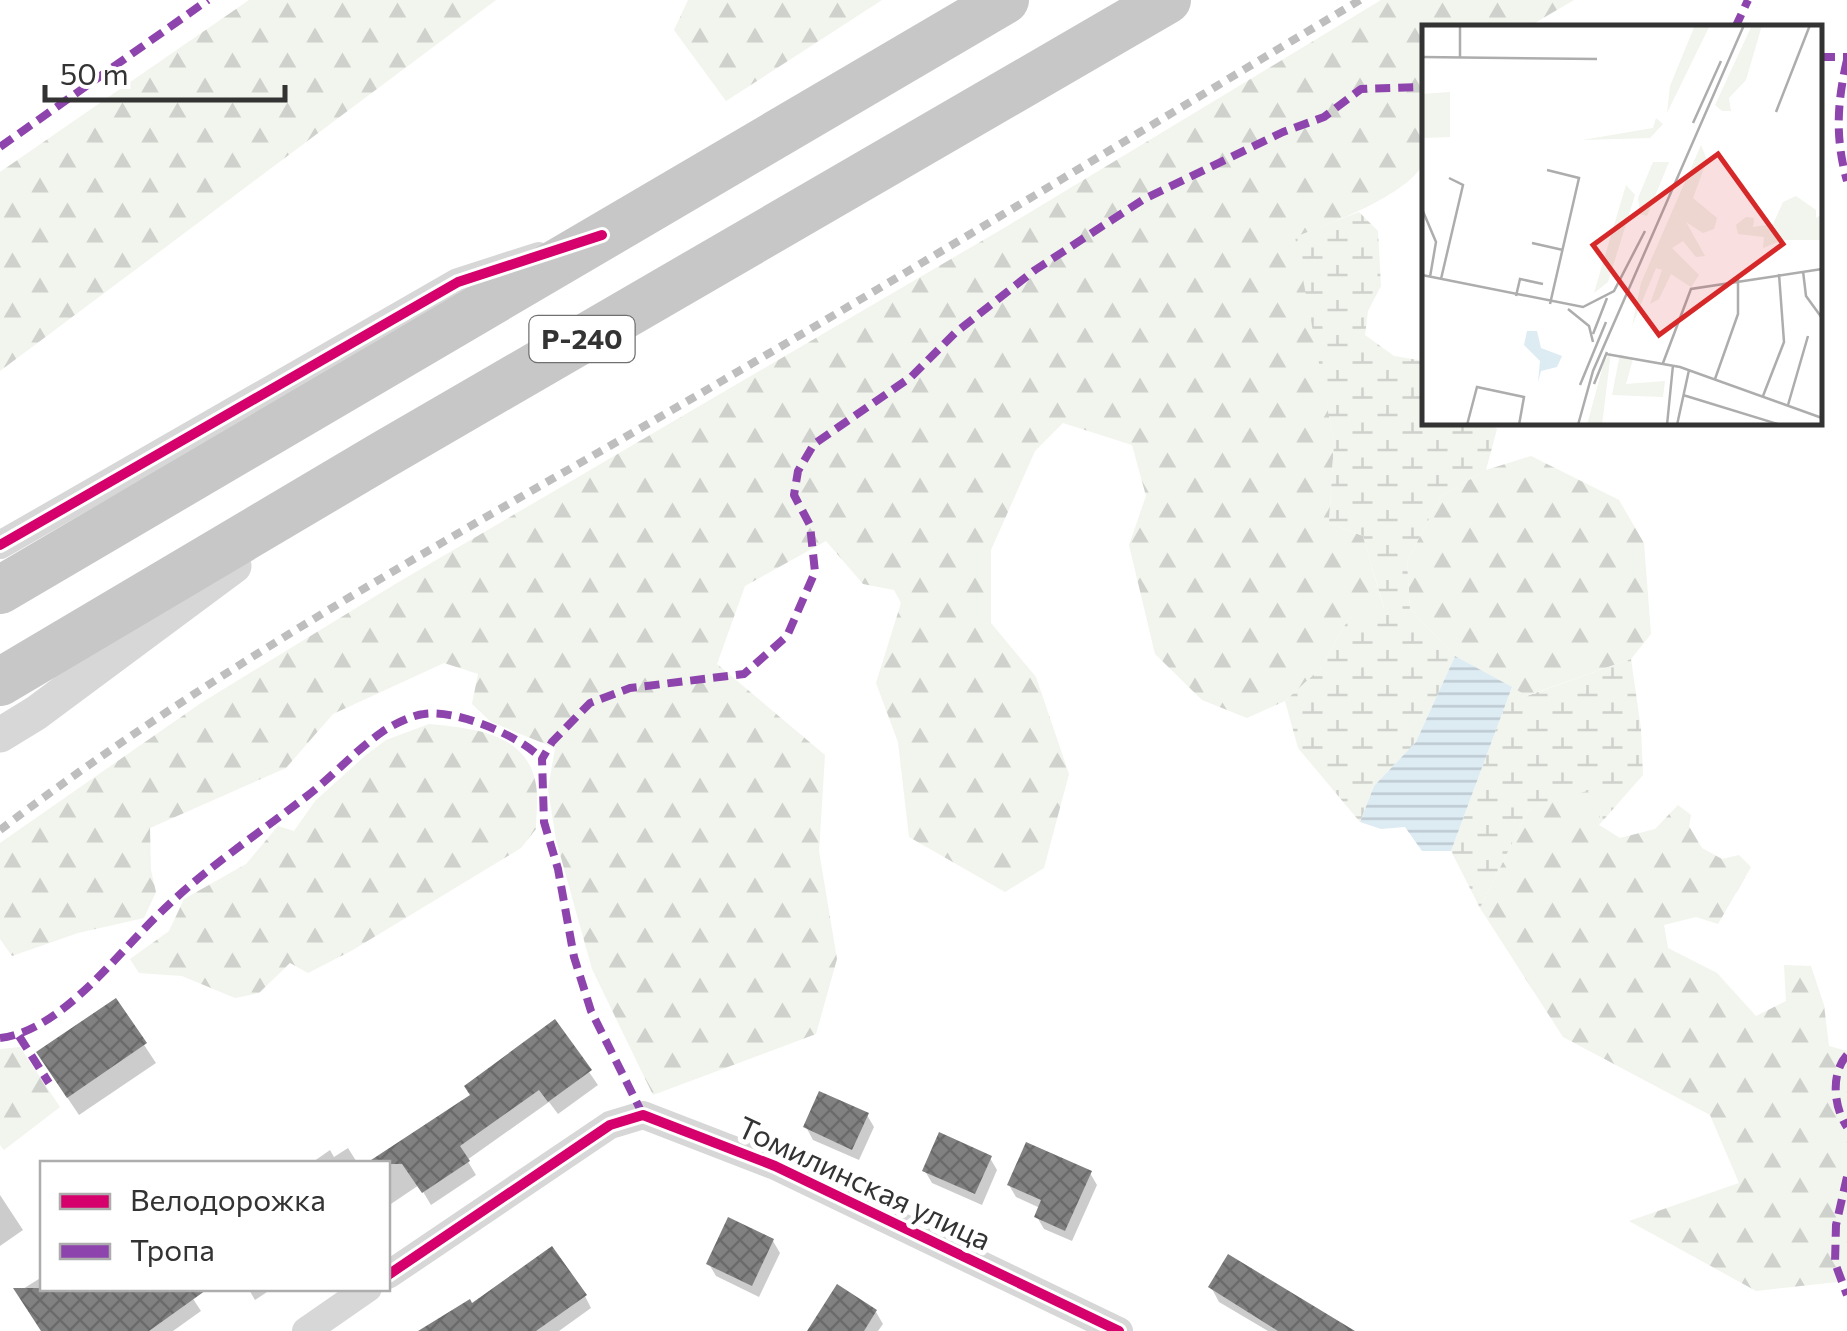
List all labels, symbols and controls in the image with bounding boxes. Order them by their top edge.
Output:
inset map [1422,25,1822,425]
scale bar [45,40,285,102]
text: 50 m [60,54,129,91]
road number: Р-240 [530,316,634,362]
street label: Томилинская улица [733,1107,997,1257]
legend [40,1161,390,1291]
text: Велодорожка [130,1180,326,1217]
text: Тропа [130,1230,215,1267]

